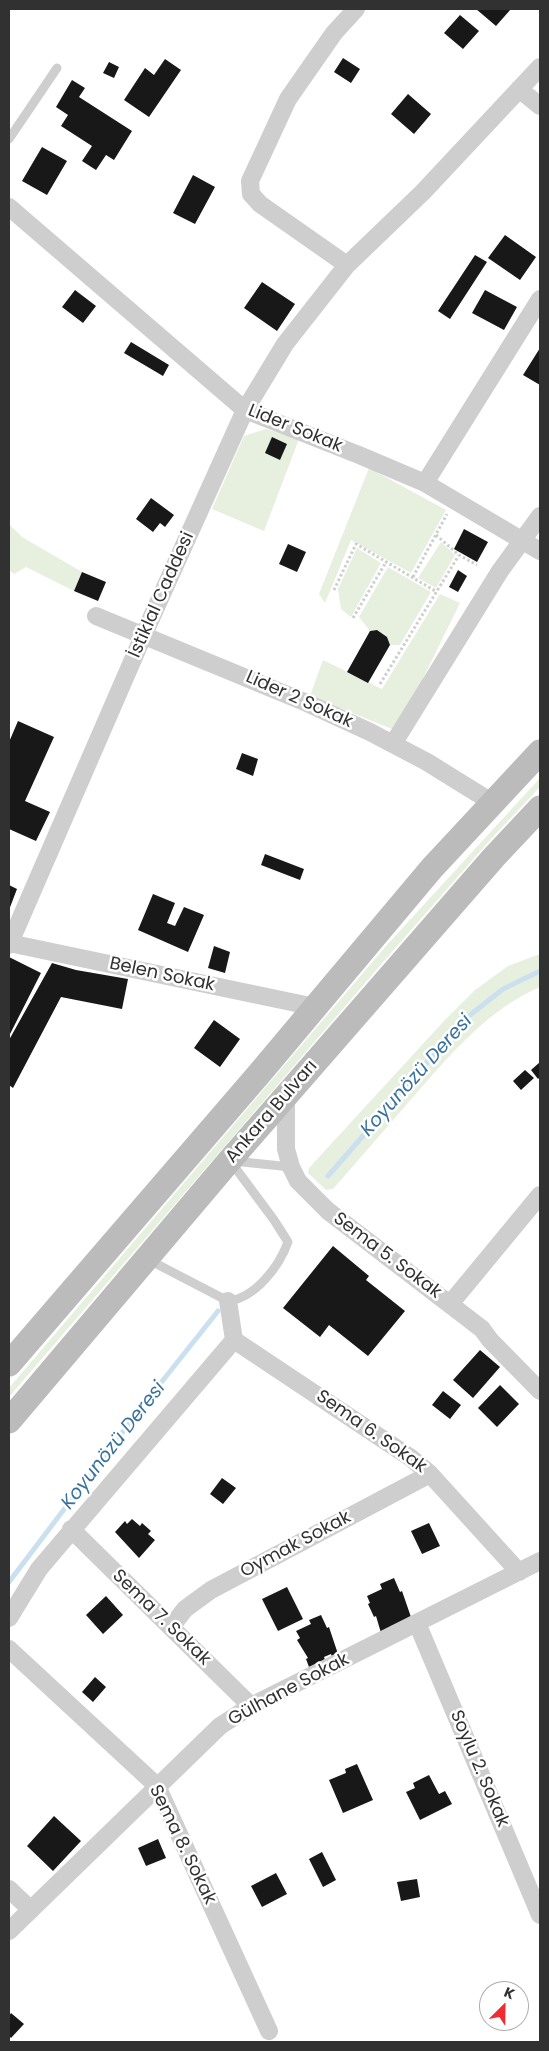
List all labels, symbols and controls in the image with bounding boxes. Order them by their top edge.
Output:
street label: Lider Sokak [245,400,345,458]
street label: İstiklal Caddesi [125,529,199,661]
street label: Lider 2 Sokak [242,667,356,733]
street label: Belen Sokak [107,953,217,997]
water label: Koyunözü Deresi [356,1010,478,1142]
street label: Ankara Bulvarı [221,1056,323,1168]
street label: Sema 5. Sokak [329,1208,445,1304]
water label: Koyunözü Deresi [57,1378,171,1514]
street label: Sema 6. Sokak [312,1386,430,1478]
street label: Oymak Sokak [237,1507,355,1583]
street label: Sema 7. Sokak [107,1566,215,1670]
street label: Gülhane Sokak [225,1649,353,1731]
street label: Soylu 2. Sokak [445,1707,513,1831]
street label: Sema 8. Sokak [144,1782,220,1908]
north arrow [479,1981,529,2031]
text: K [501,1982,518,2004]

